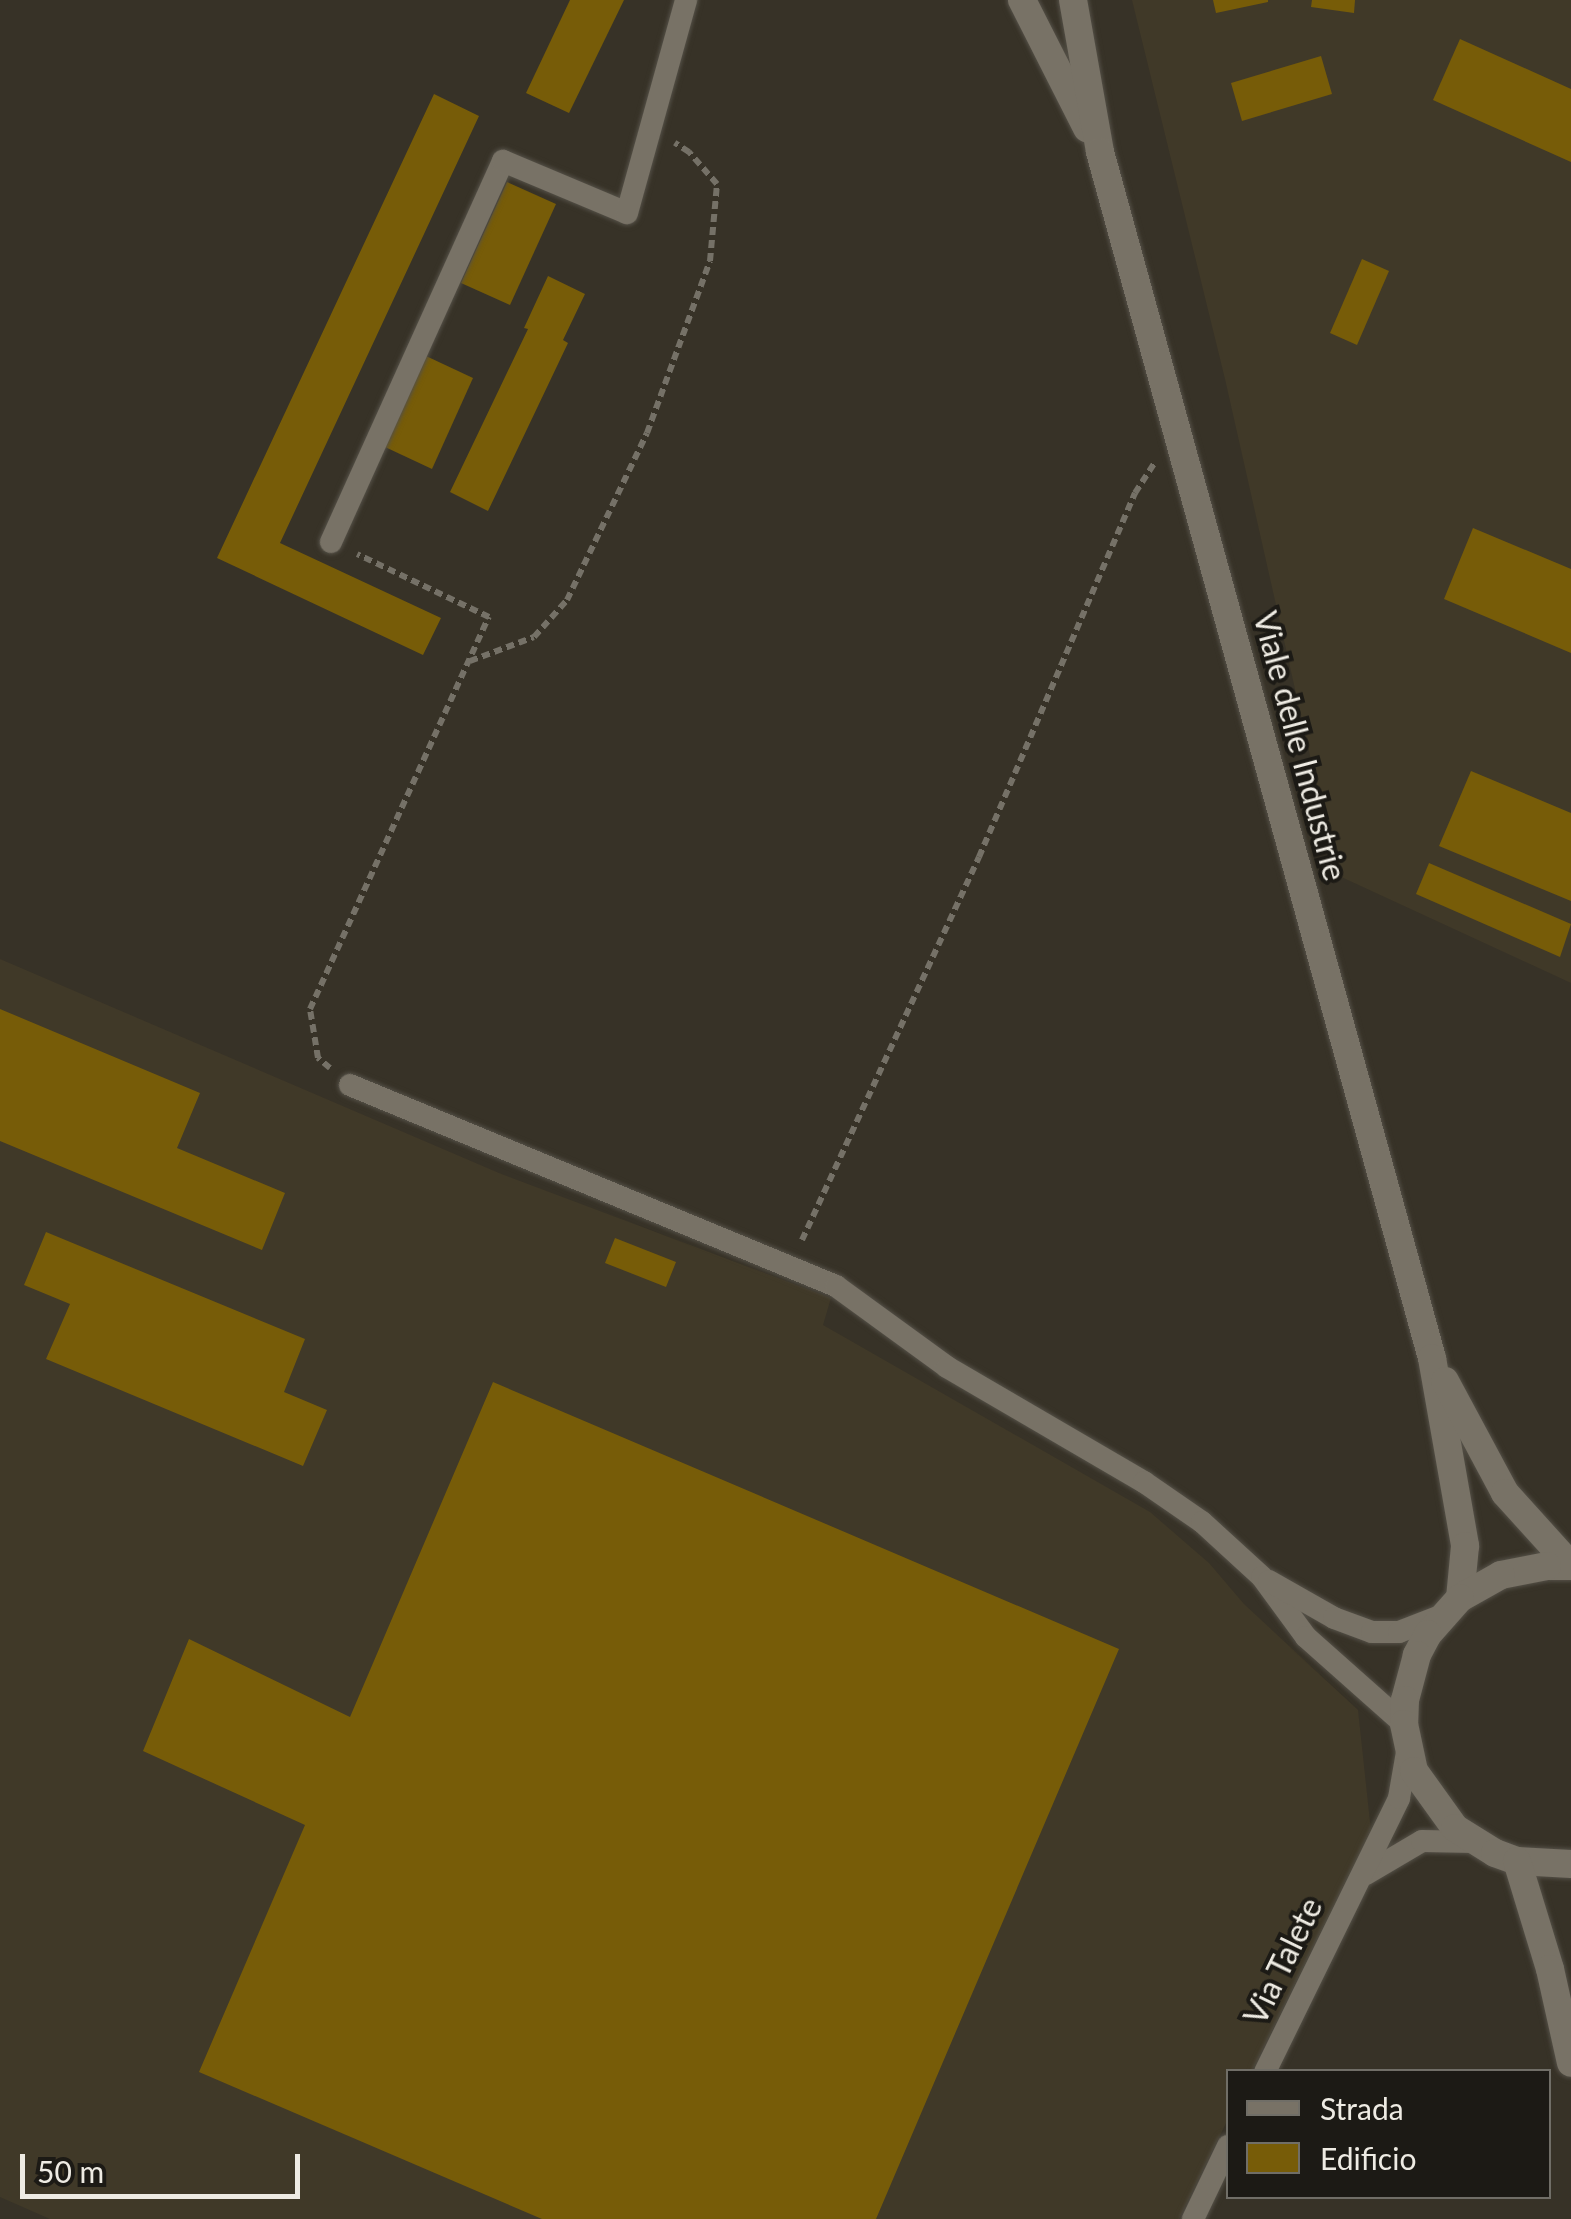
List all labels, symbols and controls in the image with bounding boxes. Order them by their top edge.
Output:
street label: Viale delle Industrie [1246,607,1354,885]
street label: Via Talete [1236,1891,1330,2031]
legend [1226,2069,1551,2199]
text: Strada [1320,2090,1404,2126]
scale bar [25,2134,305,2196]
text: Edificio [1320,2140,1416,2176]
text: 50 m [37,2153,104,2189]

